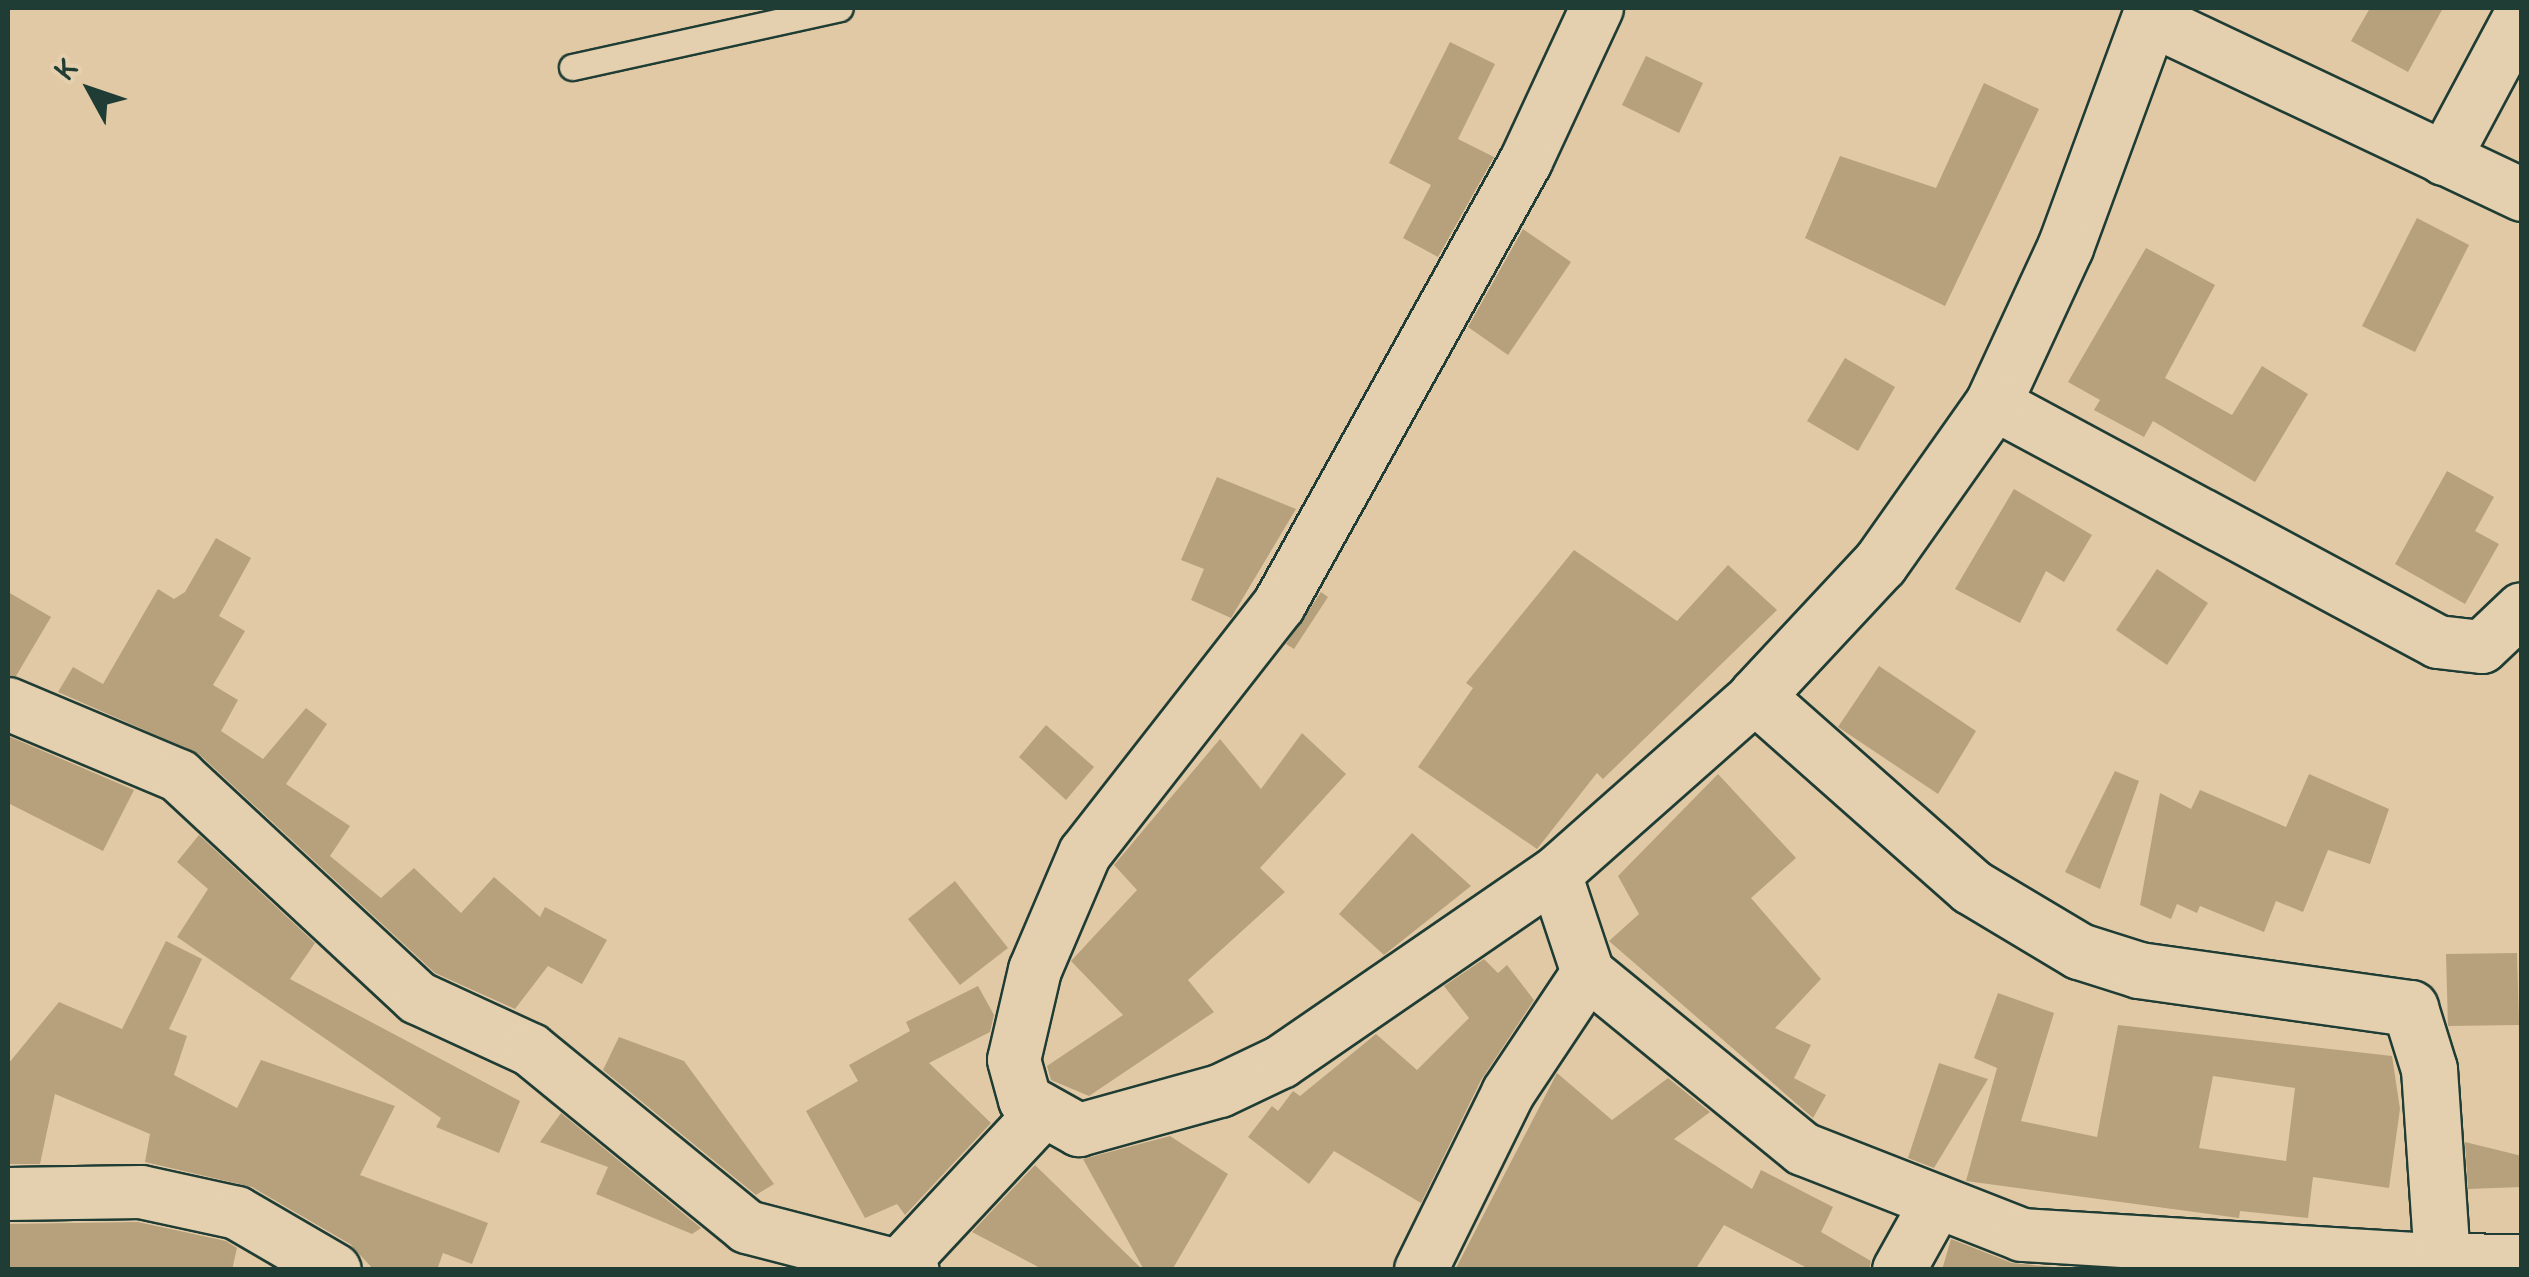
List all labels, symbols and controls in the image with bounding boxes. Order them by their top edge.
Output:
north arrow [40,40,140,140]
text: K [48,53,85,88]

